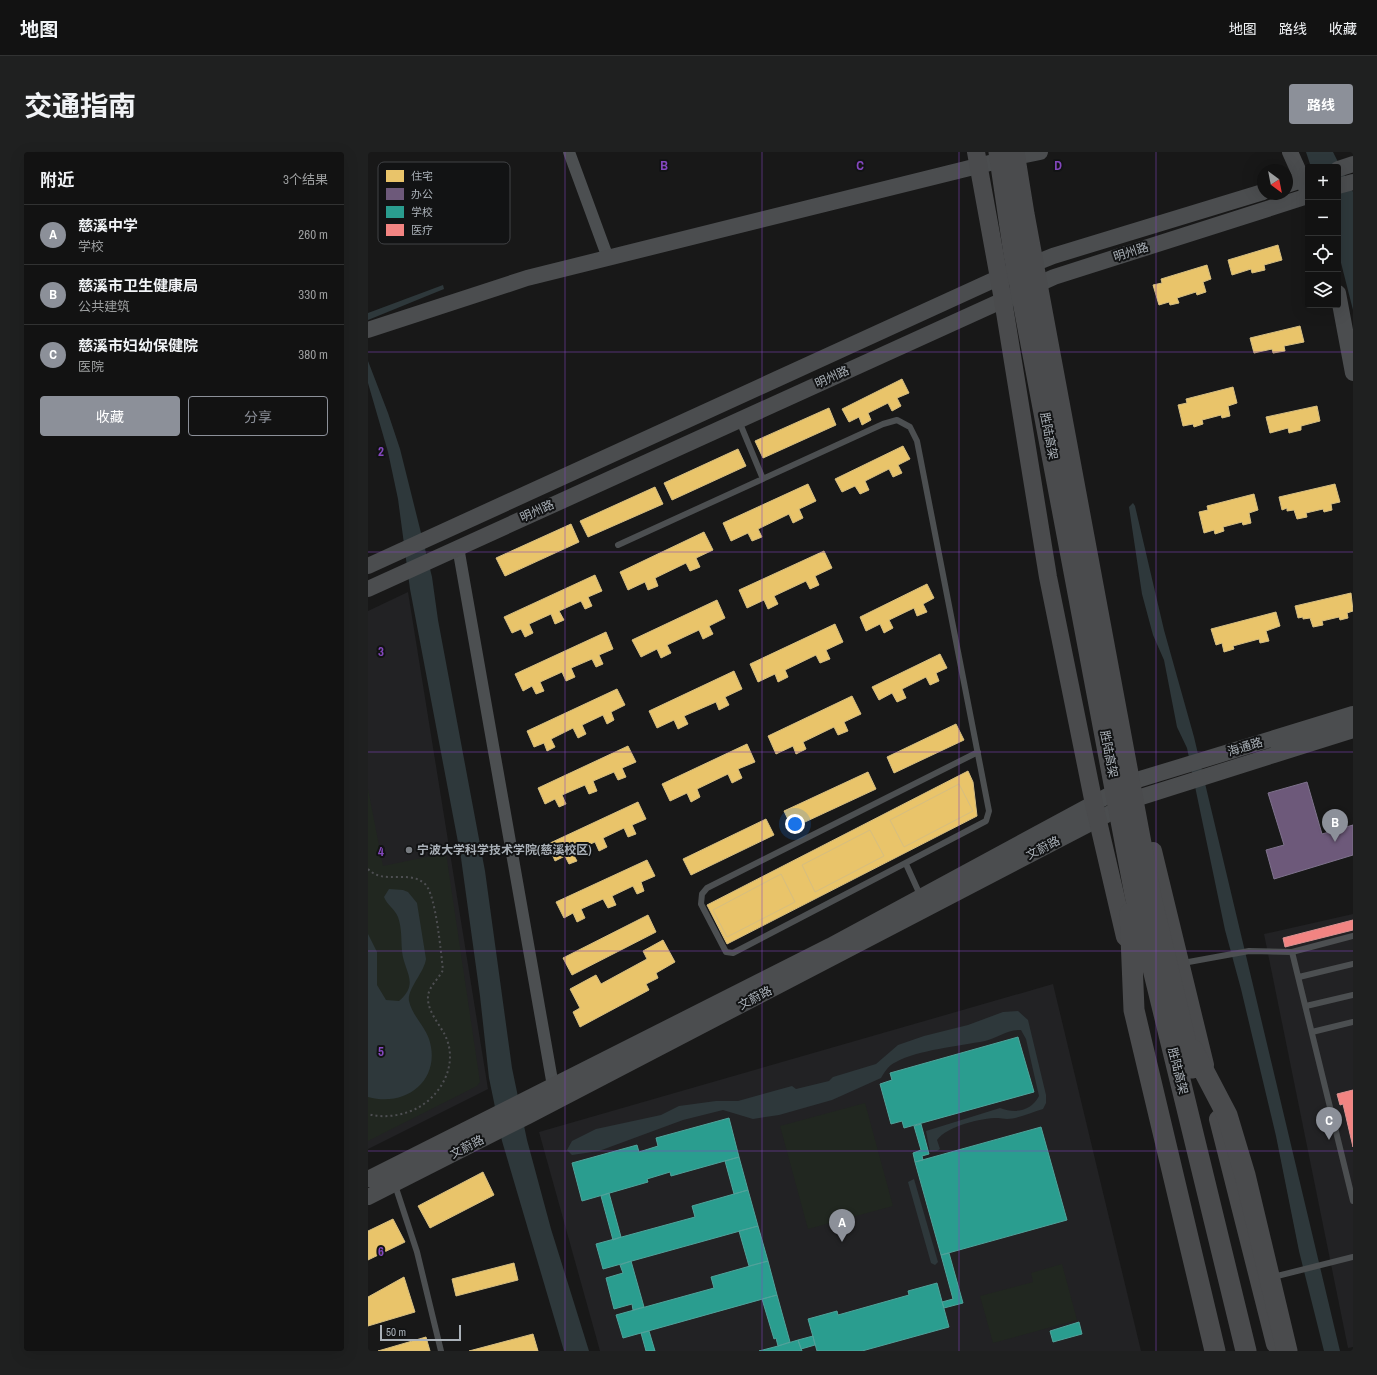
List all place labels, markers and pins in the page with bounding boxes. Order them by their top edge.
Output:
pin: B [1322,809,1348,842]
place label: 宁波大学科学技术学院(慈溪校区) [417,842,592,858]
marker: 宁波大学科学技术学院(慈溪校区) [404,845,414,855]
pin: C [1316,1107,1342,1140]
pin: A [829,1209,855,1242]

